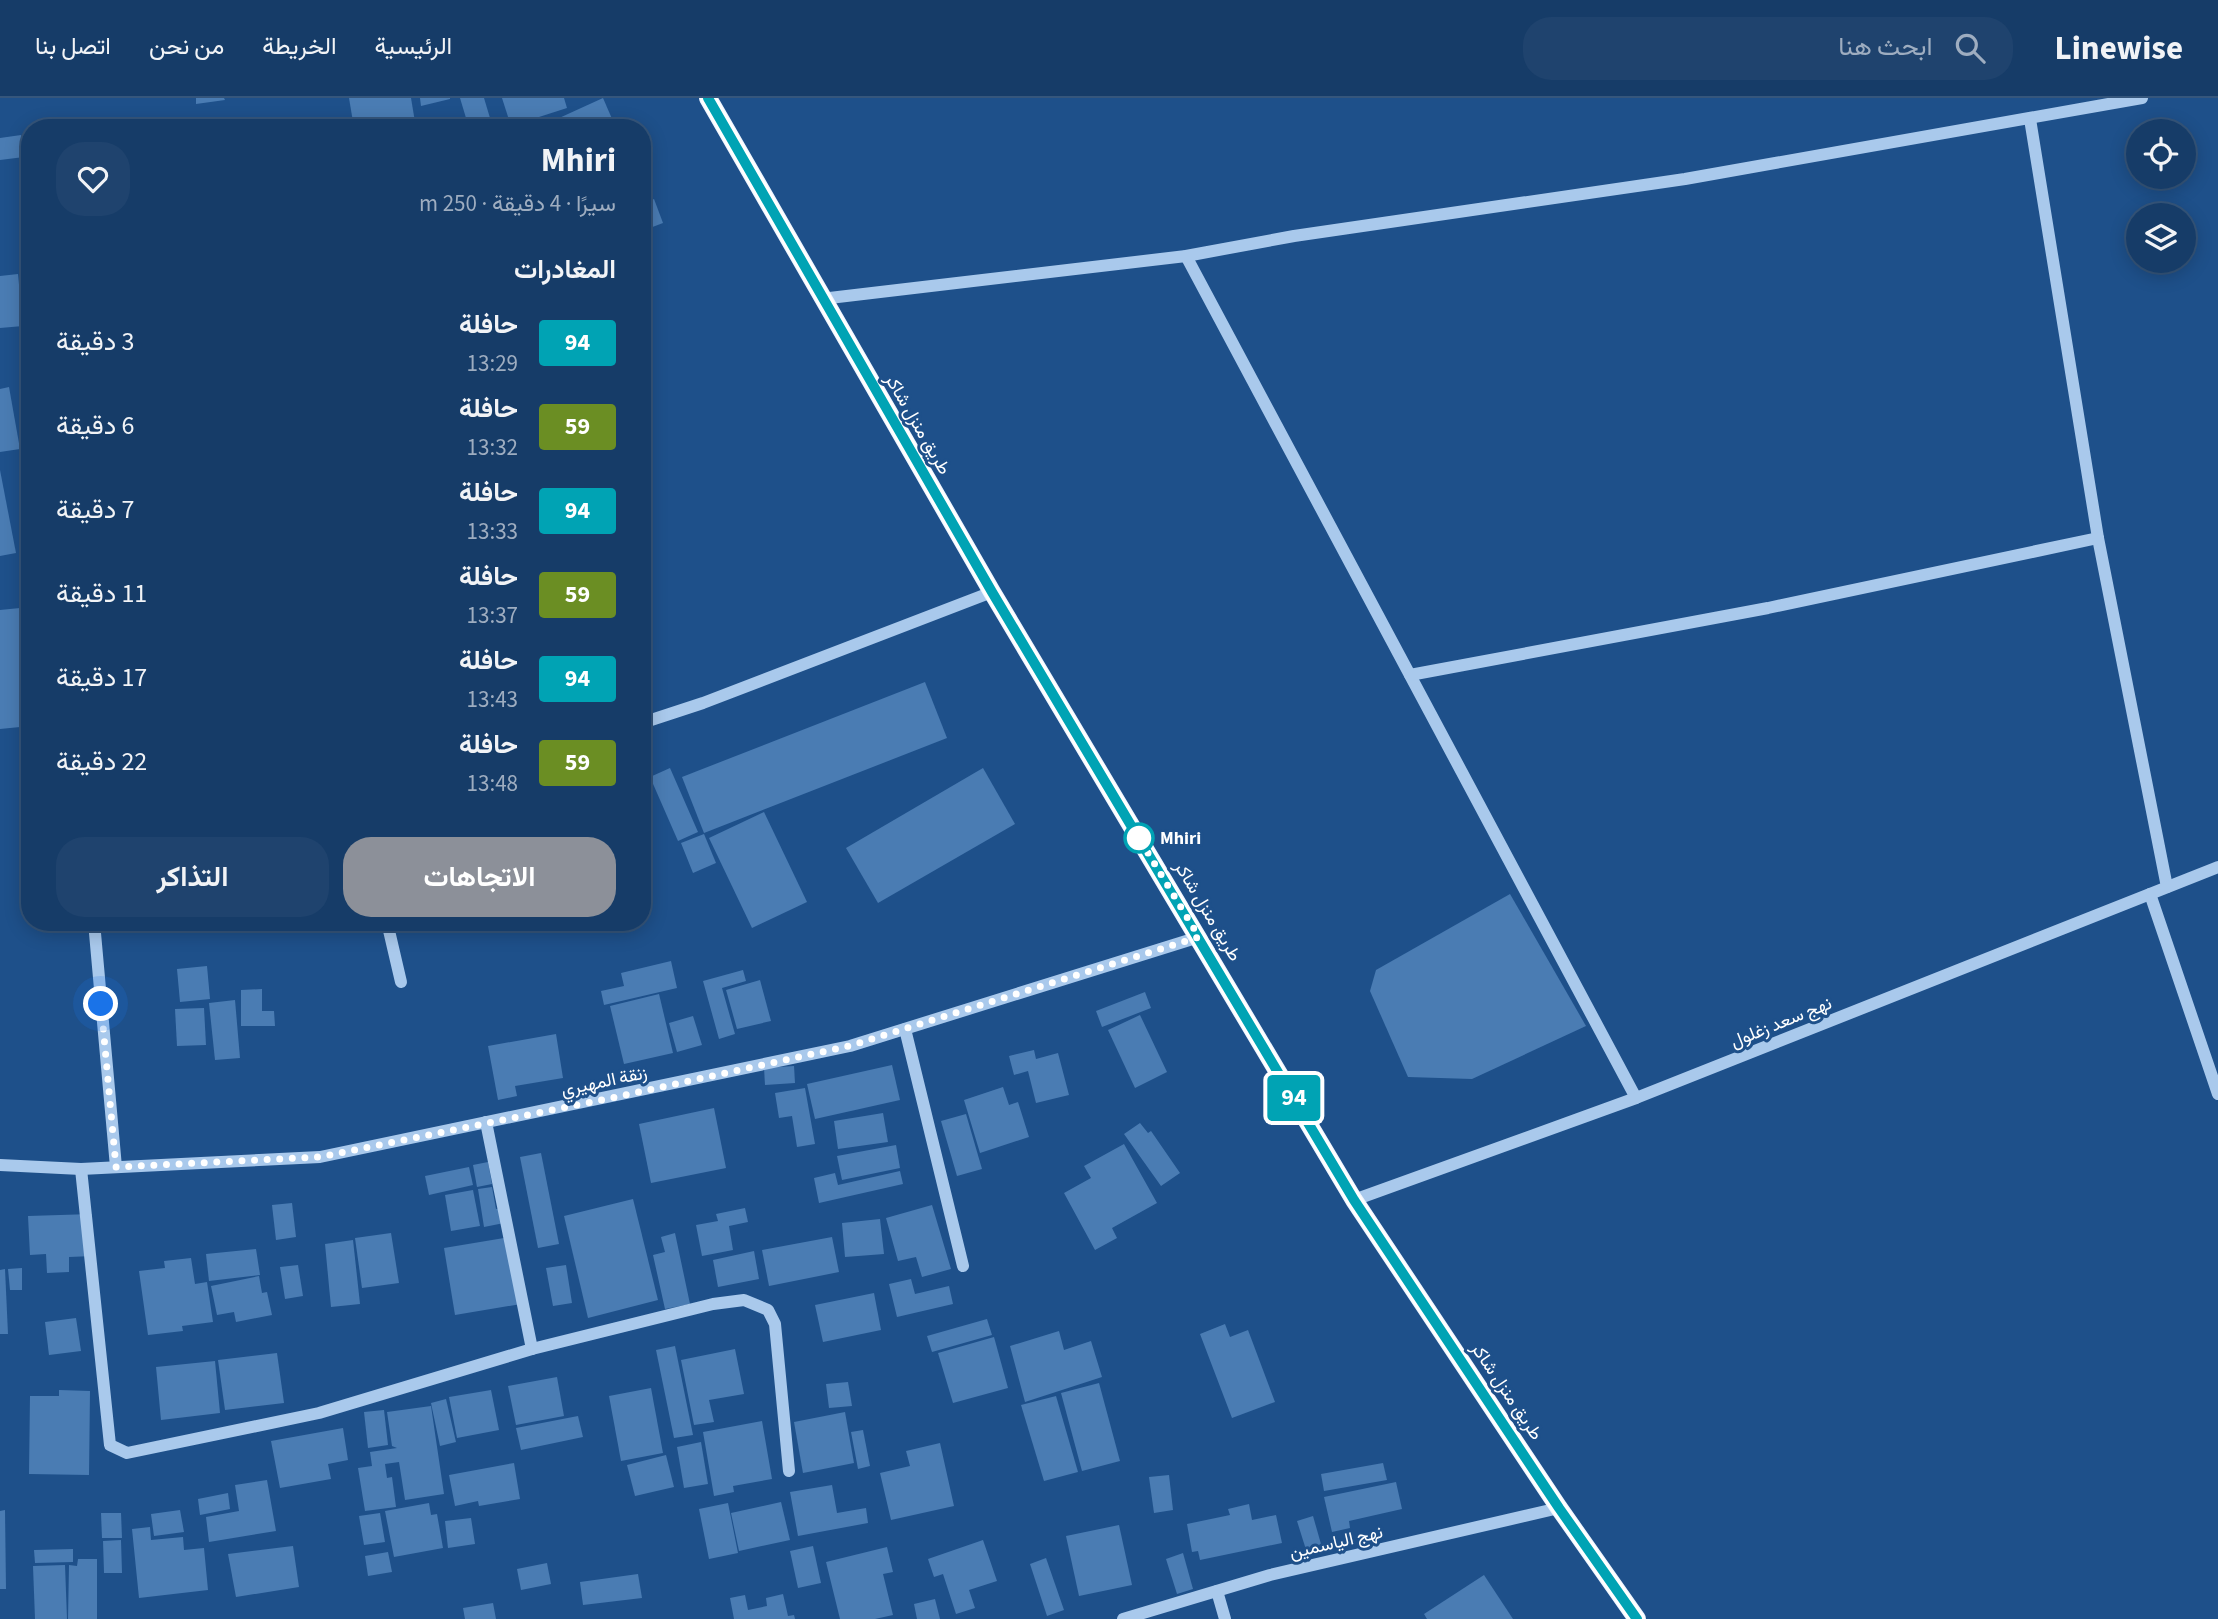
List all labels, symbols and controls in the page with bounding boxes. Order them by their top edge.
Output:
search box [1523,17,2013,80]
text: Linewise [2055,25,2183,72]
text: ابحث هنا [1838,28,1933,65]
text: اتصل بنا [35,29,111,64]
text: من نحن [149,29,224,64]
text: الخريطة [262,29,337,64]
text: الرئيسية [375,29,452,64]
icon: search [1951,29,1989,67]
map controls [2126,119,2196,273]
button: locate [2126,119,2196,189]
text: Mhiri [541,137,616,184]
button: heart [56,142,130,216]
text: سيرًا · 4 دقيقة · 250 m [419,187,616,220]
button: layers [2126,203,2196,273]
text: المغادرات [514,251,616,288]
text: حافلة [459,306,518,343]
text: 3 دقيقة [56,323,134,360]
text: 94 [565,325,590,360]
text: 13:29 [467,347,518,380]
street label: طريق منزل شاكر [878,368,957,479]
text: حافلة [459,390,518,427]
text: 6 دقيقة [56,407,134,444]
text: 59 [565,409,590,444]
text: 13:32 [467,431,518,464]
text: حافلة [459,474,518,511]
text: 7 دقيقة [56,491,134,528]
text: 94 [565,493,590,528]
text: 13:33 [467,515,518,548]
text: حافلة [459,558,518,595]
text: 11 دقيقة [56,575,147,612]
text: 59 [565,577,590,612]
text: 13:37 [467,599,518,632]
text: حافلة [459,642,518,679]
text: 17 دقيقة [56,659,147,696]
text: 94 [565,661,590,696]
text: 13:43 [467,683,518,716]
text: حافلة [459,726,518,763]
text: 22 دقيقة [56,743,147,780]
text: 59 [565,745,590,780]
text: 13:48 [467,767,518,800]
marker: Mhiri [1124,823,1154,853]
place label: Mhiri [1160,826,1201,851]
button: التذاكر [56,837,329,917]
button: الاتجاهات [343,837,616,917]
street label: طريق منزل شاكر [1167,856,1247,966]
your location [83,986,118,1021]
street label: نهج سعد زغلول [1727,991,1836,1054]
street label: زنقة المهيري [559,1060,650,1105]
line badge: 94 [1262,1075,1326,1121]
text: 94 [1281,1080,1307,1115]
street label: طريق منزل شاكر [1464,1337,1548,1445]
street label: نهج الياسمين [1287,1520,1385,1565]

